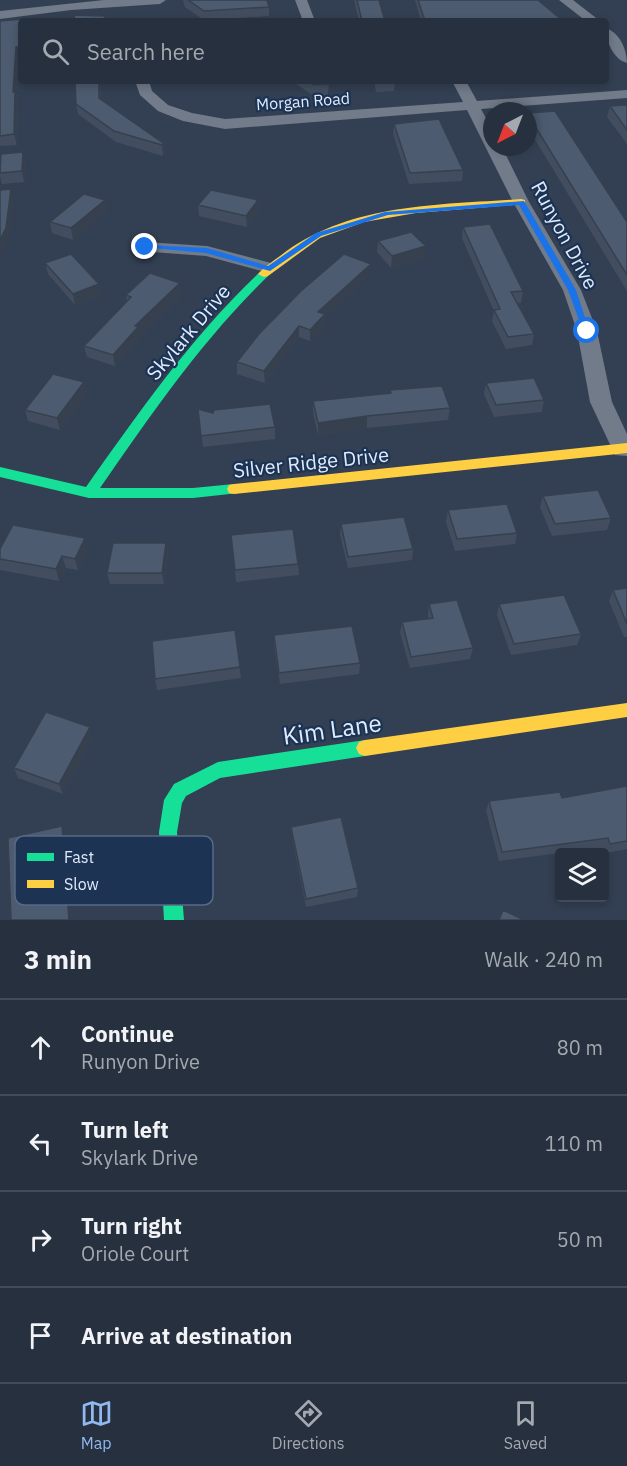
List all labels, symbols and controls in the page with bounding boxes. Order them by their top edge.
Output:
search box [18,18,609,84]
icon: search [39,35,72,68]
text: Search here [87,37,205,66]
street label: Morgan Road [255,88,351,114]
north arrow [483,102,537,156]
street label: Runyon Drive [525,176,605,294]
route end [131,233,157,259]
street label: Skylark Drive [140,278,236,386]
route start [573,317,599,343]
street label: Silver Ridge Drive [232,440,390,484]
street label: Kim Lane [281,706,383,752]
legend [15,836,213,905]
text: Fast [64,847,94,867]
map controls [555,848,609,902]
button: layers [555,848,609,902]
text: Slow [64,874,99,894]
text: 3 min [24,942,92,976]
text: Walk · 240 m [485,946,603,973]
text: Continue [81,1019,174,1048]
icon: ahead [24,1031,57,1064]
text: 80 m [557,1034,603,1061]
text: Runyon Drive [81,1048,200,1075]
text: Turn left [81,1115,169,1144]
icon: left [24,1127,57,1160]
text: 110 m [545,1130,603,1157]
text: Skylark Drive [81,1144,198,1171]
text: Turn right [81,1211,182,1240]
icon: right [24,1223,57,1256]
text: 50 m [557,1226,603,1253]
text: Oriole Court [81,1240,189,1267]
icon: arrive [24,1319,57,1352]
text: Arrive at destination [81,1321,292,1350]
tab: Map [80,1397,113,1453]
tab: Directions [272,1397,345,1453]
tab: Saved [504,1397,547,1453]

